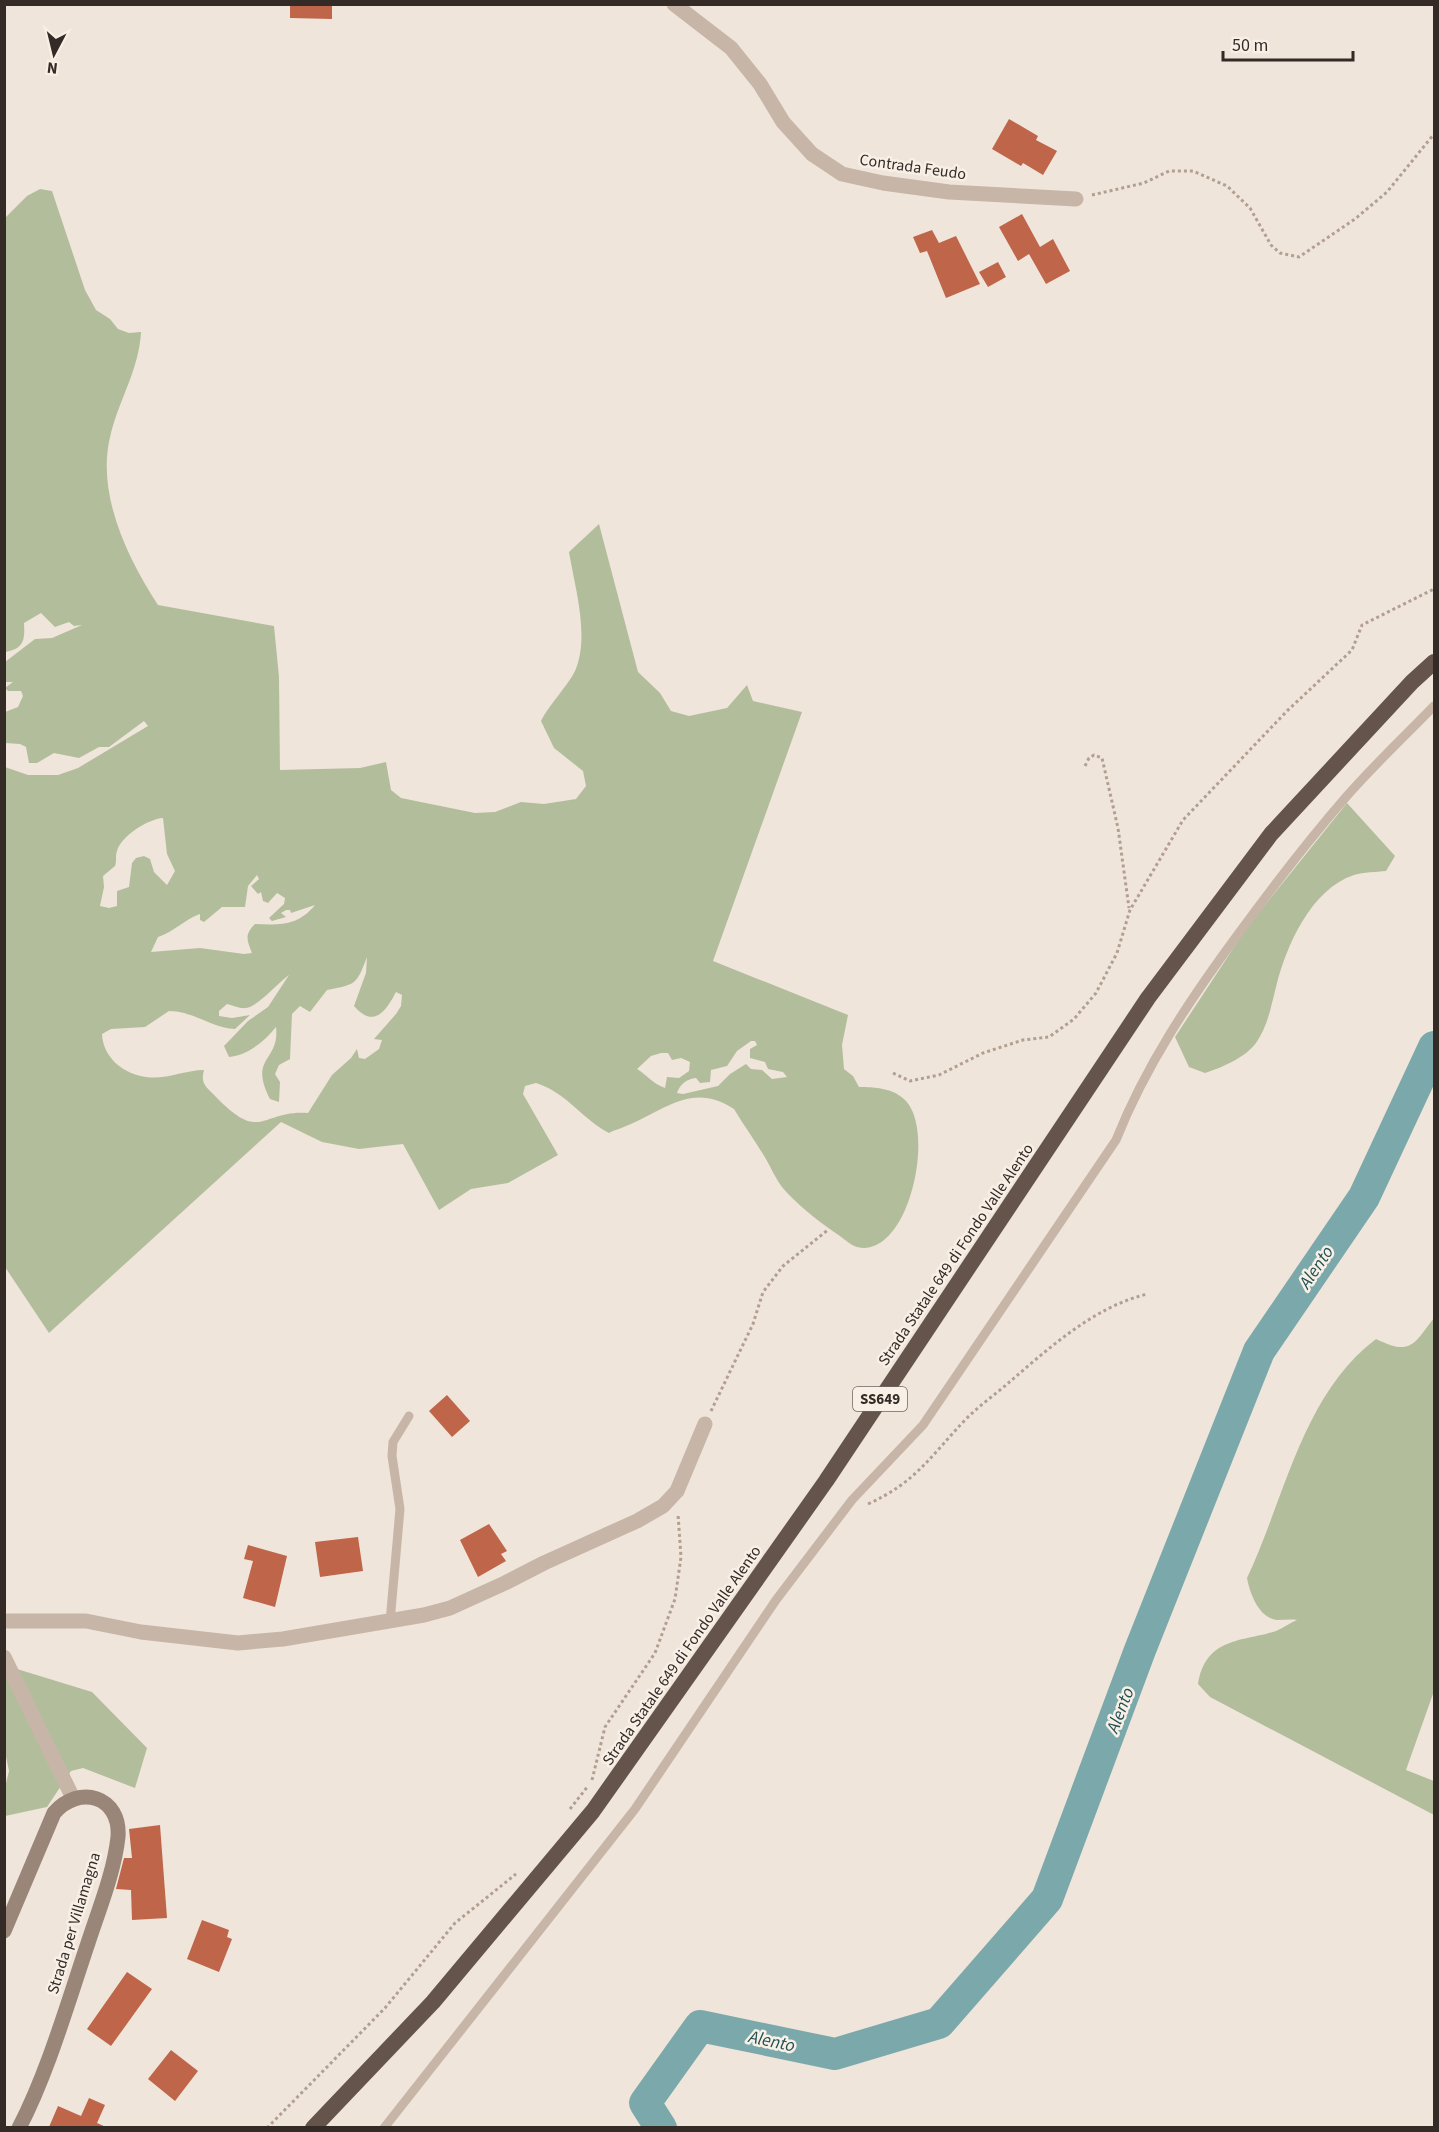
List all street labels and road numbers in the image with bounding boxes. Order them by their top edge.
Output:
street label: Contrada Feudo [858,149,967,185]
street label: Strada Statale 649 di Fondo Valle Alento [873,1139,1039,1370]
road number: SS649 [853,1387,907,1411]
street label: Strada Statale 649 di Fondo Valle Alento [597,1541,767,1770]
street label: Strada per Villamagna [42,1850,106,1997]

